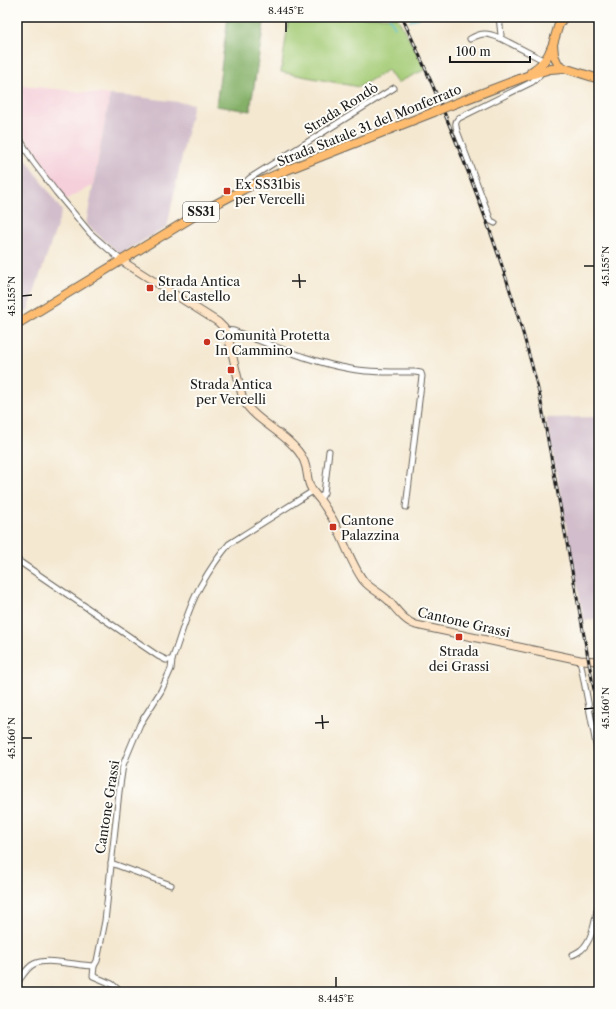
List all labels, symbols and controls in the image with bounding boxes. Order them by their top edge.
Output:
text: 8.445°E [268,4,304,17]
scale bar [450,38,530,64]
text: 100 m [456,44,491,59]
street label: Strada Rondò [301,79,381,137]
street label: Strada Statale 31 del Monferrato [274,81,464,169]
place label: Ex SS31bis per Vercelli [235,176,305,207]
marker: Ex SS31bis per Vercelli [222,186,232,196]
road number: SS31 [183,202,219,222]
text: 45.155°N [599,246,612,286]
place label: Strada Antica del Castello [158,273,240,304]
text: 45.155°N [5,276,18,316]
marker: Strada Antica del Castello [145,283,155,293]
place label: Comunità Protetta In Cammino [215,327,330,358]
marker: Comunità Protetta In Cammino [202,337,212,347]
marker: Strada Antica per Vercelli [226,365,236,375]
place label: Strada Antica per Vercelli [190,376,272,407]
place label: Cantone Palazzina [341,512,399,543]
marker: Cantone Palazzina [328,522,338,532]
street label: Cantone Grassi [416,604,512,640]
marker: Strada dei Grassi [454,632,464,642]
place label: Strada dei Grassi [429,643,489,674]
text: 45.160°N [599,687,612,729]
text: 45.160°N [5,717,18,759]
street label: Cantone Grassi [92,759,122,855]
text: 8.445°E [318,992,354,1005]

